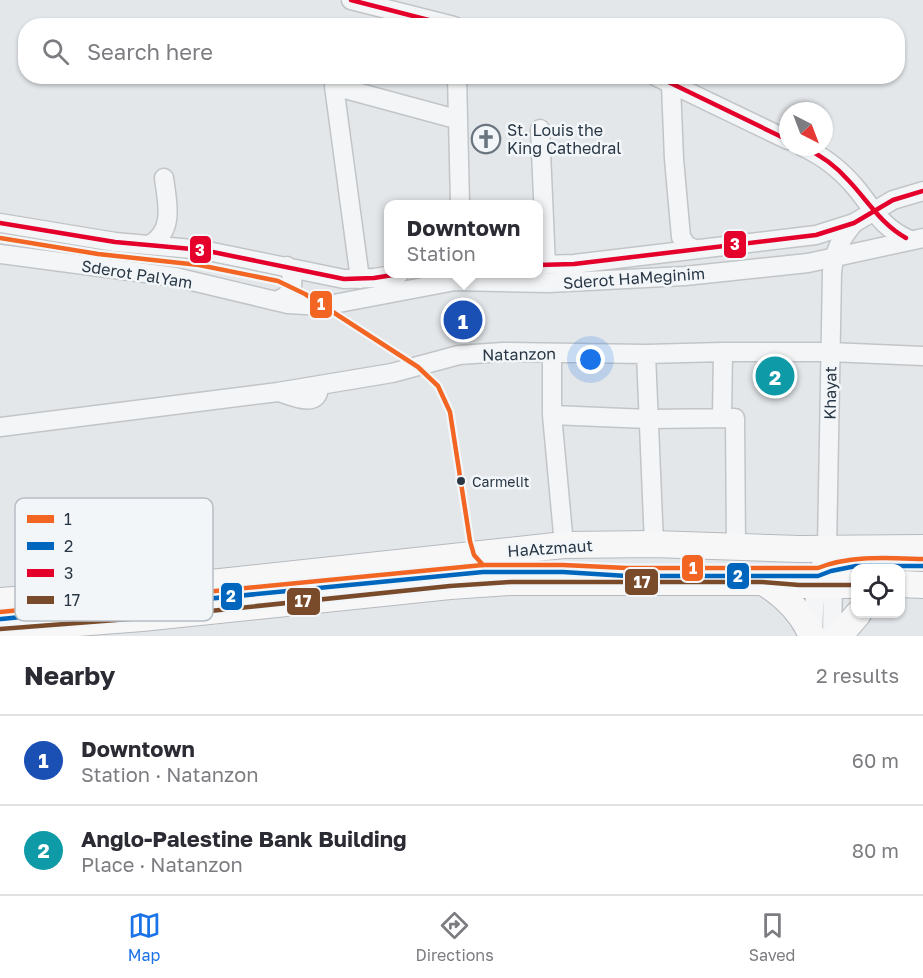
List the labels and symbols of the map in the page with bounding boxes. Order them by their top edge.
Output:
north arrow [779,102,833,156]
place label: St. Louis the King Cathedral [507,120,621,158]
church icon: St. Louis the King Cathedral [470,123,502,155]
line badge: 3 [723,230,747,259]
text: 3 [730,234,740,254]
line badge: 3 [189,235,212,264]
text: 3 [195,240,205,260]
street label: Sderot PalYam [80,255,194,293]
street label: Sderot HaMeginim [562,263,706,293]
line badge: 1 [309,290,333,319]
text: 1 [317,294,325,314]
pin: 1 [444,298,482,342]
street label: Natanzon [482,343,556,365]
your location [576,345,605,374]
pin: 2 [756,354,794,398]
street label: Khayat [820,366,840,420]
place label: Carmelit [472,473,529,490]
marker: Carmelit [455,475,467,487]
legend [15,498,213,621]
text: 1 [64,509,72,529]
street label: HaAtzmaut [507,535,593,561]
text: 2 [64,536,73,556]
line badge: 1 [681,554,704,582]
text: 1 [689,558,697,578]
line badge: 2 [726,562,750,590]
text: 3 [64,563,73,583]
text: 2 [733,566,743,586]
line badge: 17 [624,568,659,596]
text: 17 [634,572,651,592]
line badge: 2 [220,582,243,611]
text: 2 [226,586,236,606]
line badge: 17 [286,587,321,616]
text: 17 [64,590,80,610]
text: 17 [295,591,312,611]

